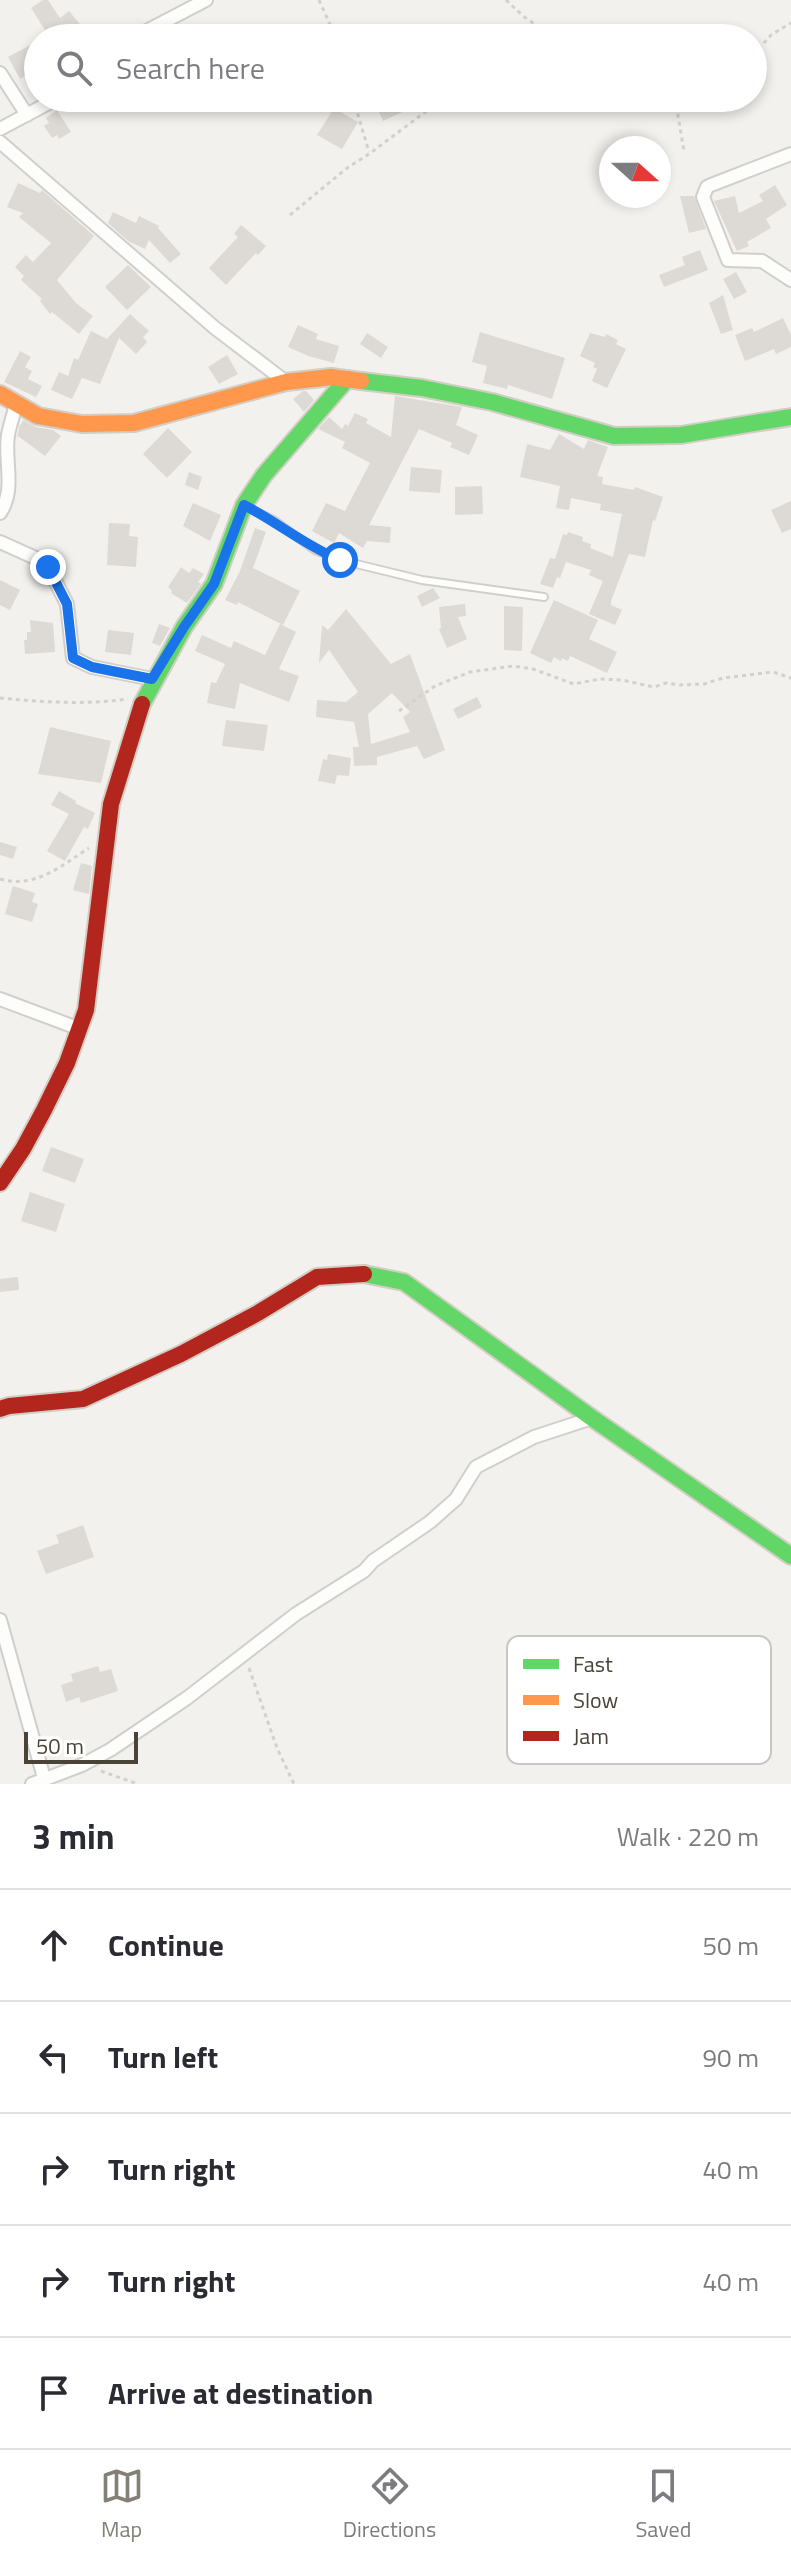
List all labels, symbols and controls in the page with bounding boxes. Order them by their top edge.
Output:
search box [24,24,767,112]
text: Search here [116,45,265,91]
icon: search [52,46,96,90]
north arrow [599,136,671,208]
route start [322,542,358,578]
route end [30,549,66,585]
legend [507,1636,771,1764]
text: Fast [573,1647,613,1681]
text: Slow [573,1683,619,1717]
text: Jam [573,1719,609,1753]
scale bar [24,1728,138,1764]
text: 50 m [36,1729,84,1763]
text: 3 min [32,1810,115,1862]
text: Walk · 220 m [617,1817,759,1856]
text: Continue [108,1922,224,1968]
icon: ahead [32,1923,76,1967]
text: 50 m [702,1926,759,1965]
text: Turn left [108,2034,218,2080]
icon: left [32,2035,76,2079]
text: 90 m [702,2038,759,2077]
text: Turn right [108,2146,236,2192]
icon: right [32,2147,76,2191]
text: 40 m [702,2150,759,2189]
text: Turn right [108,2258,236,2304]
icon: right [32,2259,76,2303]
text: 40 m [702,2262,759,2301]
text: Arrive at destination [108,2370,373,2416]
icon: arrive [32,2371,76,2415]
tab: Map [100,2464,144,2546]
tab: Directions [343,2464,436,2546]
tab: Saved [635,2464,691,2546]

